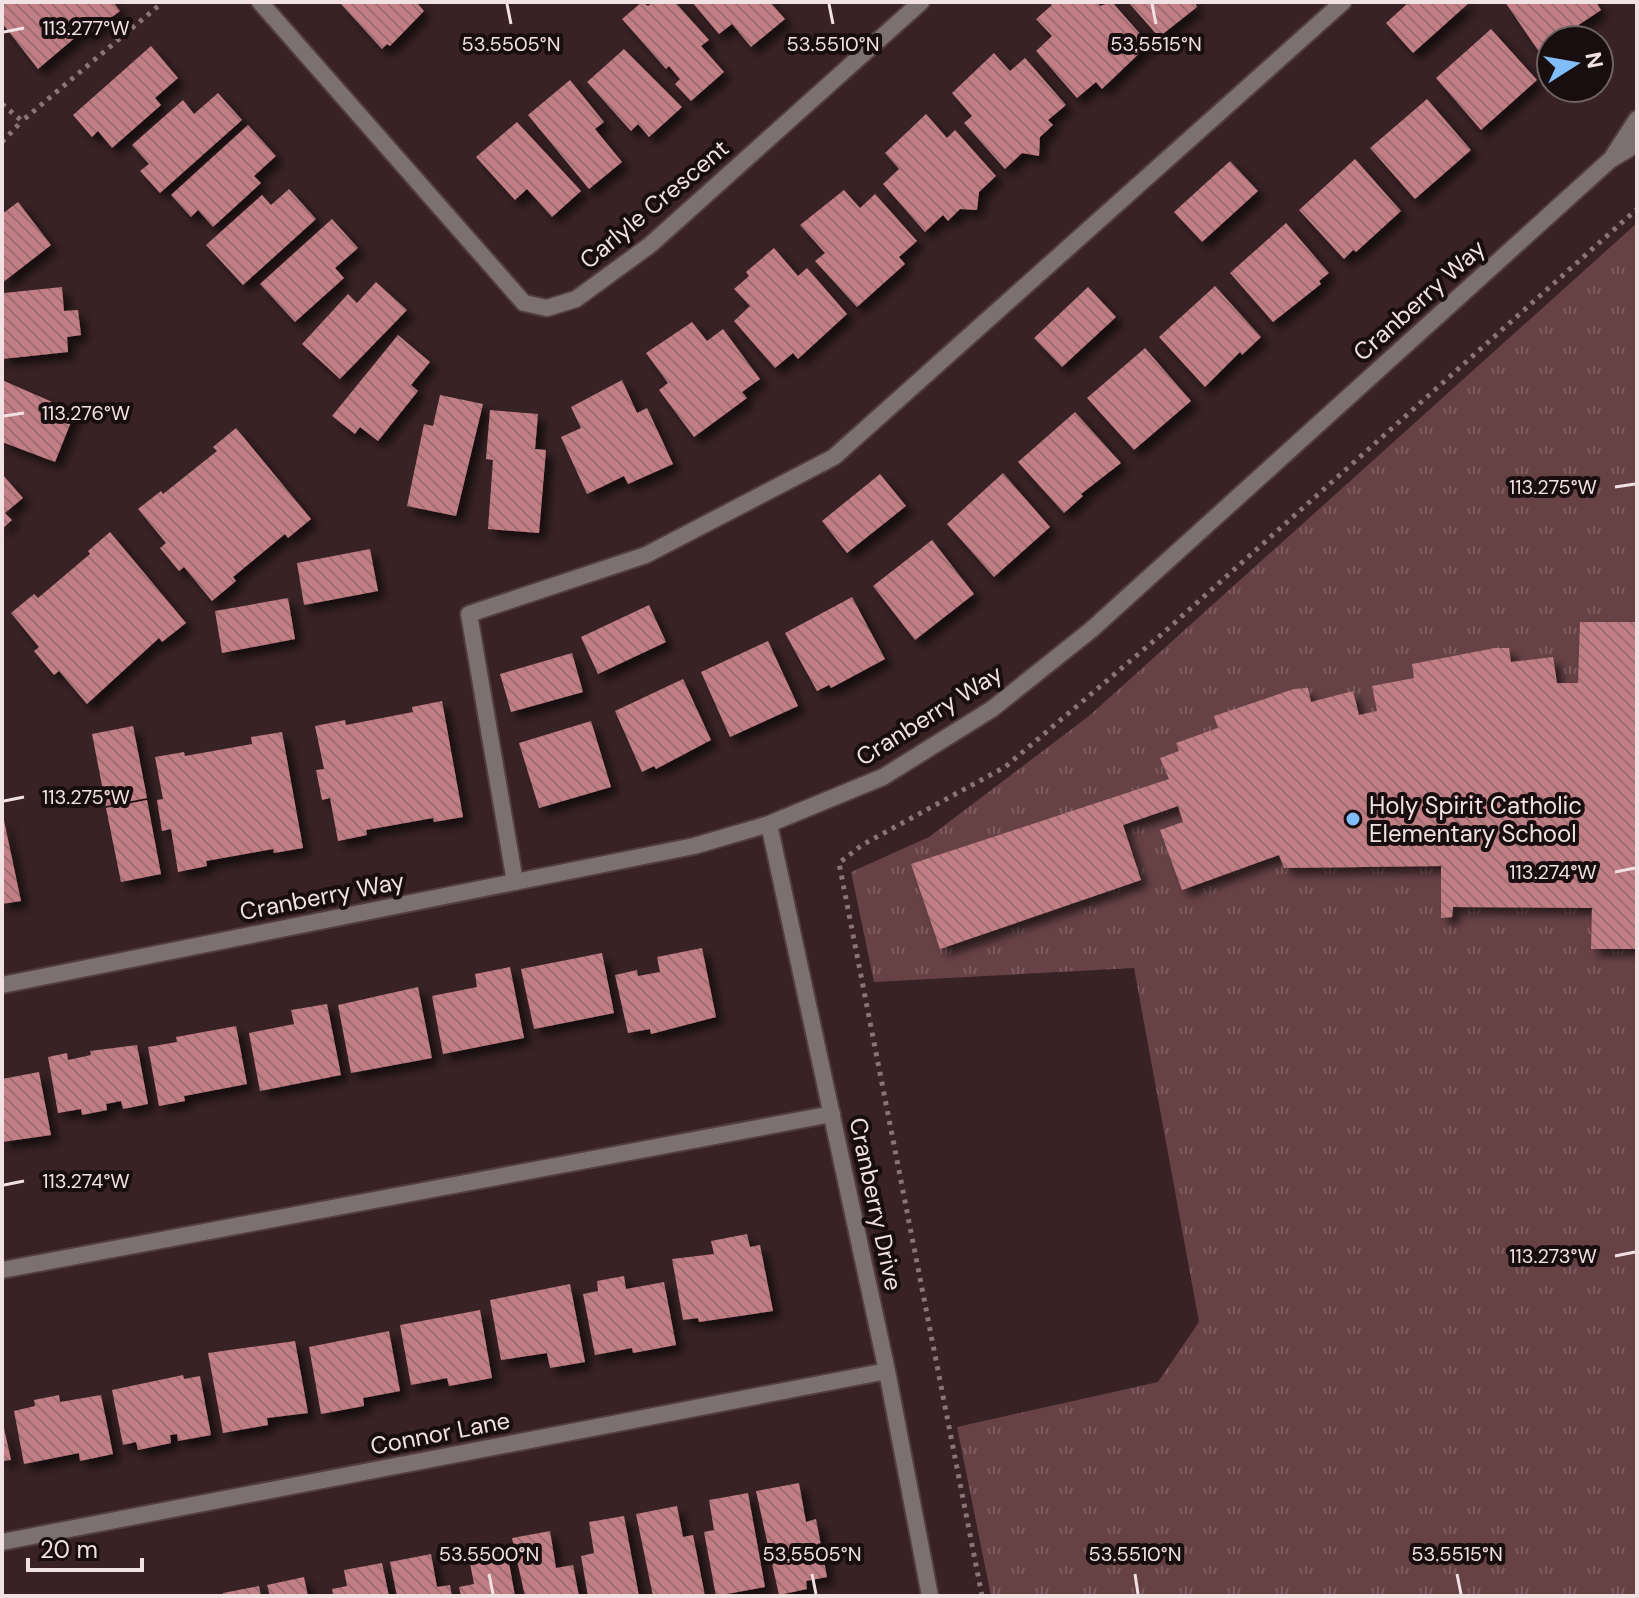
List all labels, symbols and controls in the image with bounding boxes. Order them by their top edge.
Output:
text: 113.277°W [42,15,130,41]
north arrow [1535,24,1615,104]
text: 53.5505°N [462,31,560,57]
text: 53.5510°N [787,31,879,57]
text: 53.5515°N [1110,31,1202,57]
text: N [1578,50,1610,71]
street label: Carlyle Crescent [573,133,735,275]
street label: Cranberry Way [1347,233,1491,367]
text: 113.276°W [42,400,130,426]
text: 113.275°W [1509,474,1597,500]
street label: Cranberry Way [850,658,1008,772]
text: 113.275°W [42,784,130,810]
place label: Holy Spirit Catholic Elementary School [1369,790,1582,849]
marker: Holy Spirit Catholic Elementary School [1344,810,1362,828]
text: 113.274°W [1509,859,1597,885]
street label: Cranberry Way [237,865,407,927]
street label: Cranberry Drive [843,1115,909,1293]
text: 113.274°W [42,1168,130,1194]
text: 113.273°W [1509,1243,1597,1269]
street label: Connor Lane [368,1404,512,1462]
scale bar [28,1522,142,1572]
text: 20 m [40,1534,98,1565]
text: 53.5500°N [439,1541,539,1567]
text: 53.5505°N [763,1541,861,1567]
text: 53.5510°N [1089,1541,1181,1567]
text: 53.5515°N [1411,1541,1503,1567]

